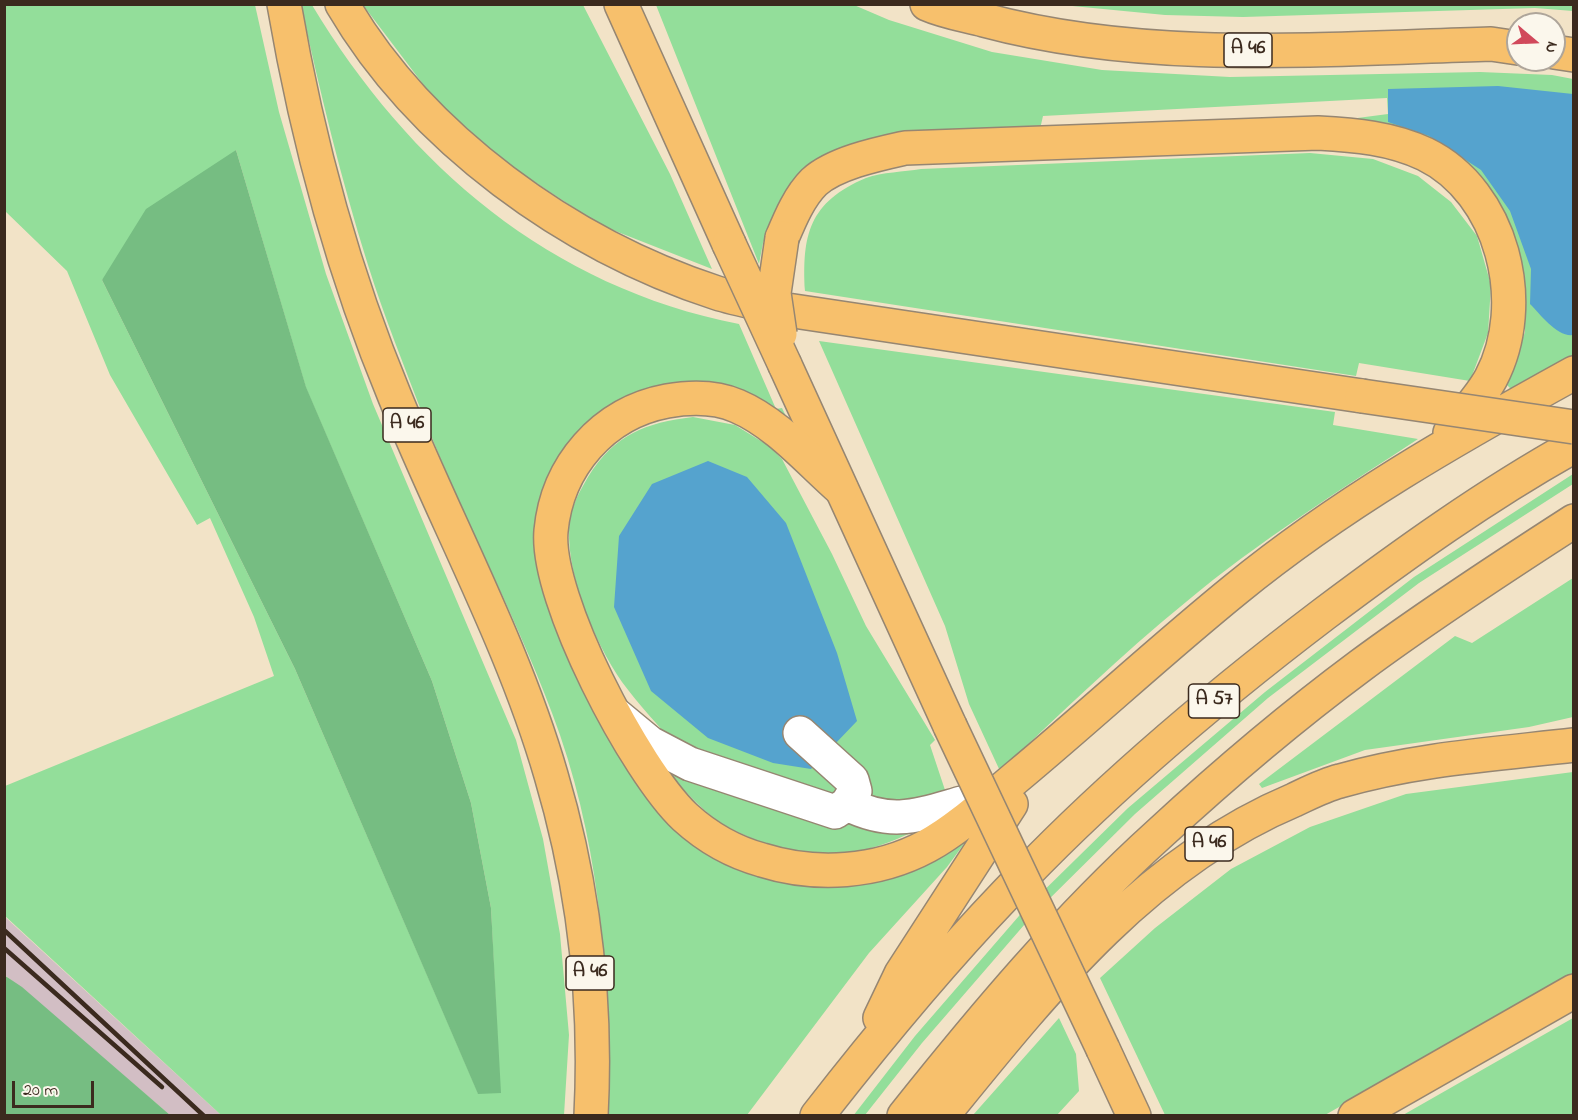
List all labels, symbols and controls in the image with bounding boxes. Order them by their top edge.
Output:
north arrow [1506,12,1566,72]
road number: A 46 [1224,33,1272,67]
text: N [1538,38,1564,56]
road number: A 46 [383,408,431,442]
road number: A 57 [1188,684,1240,718]
road number: A 46 [1185,827,1233,861]
road number: A 46 [566,956,614,990]
scale bar [15,1069,98,1107]
text: 20 m [23,1078,58,1104]

